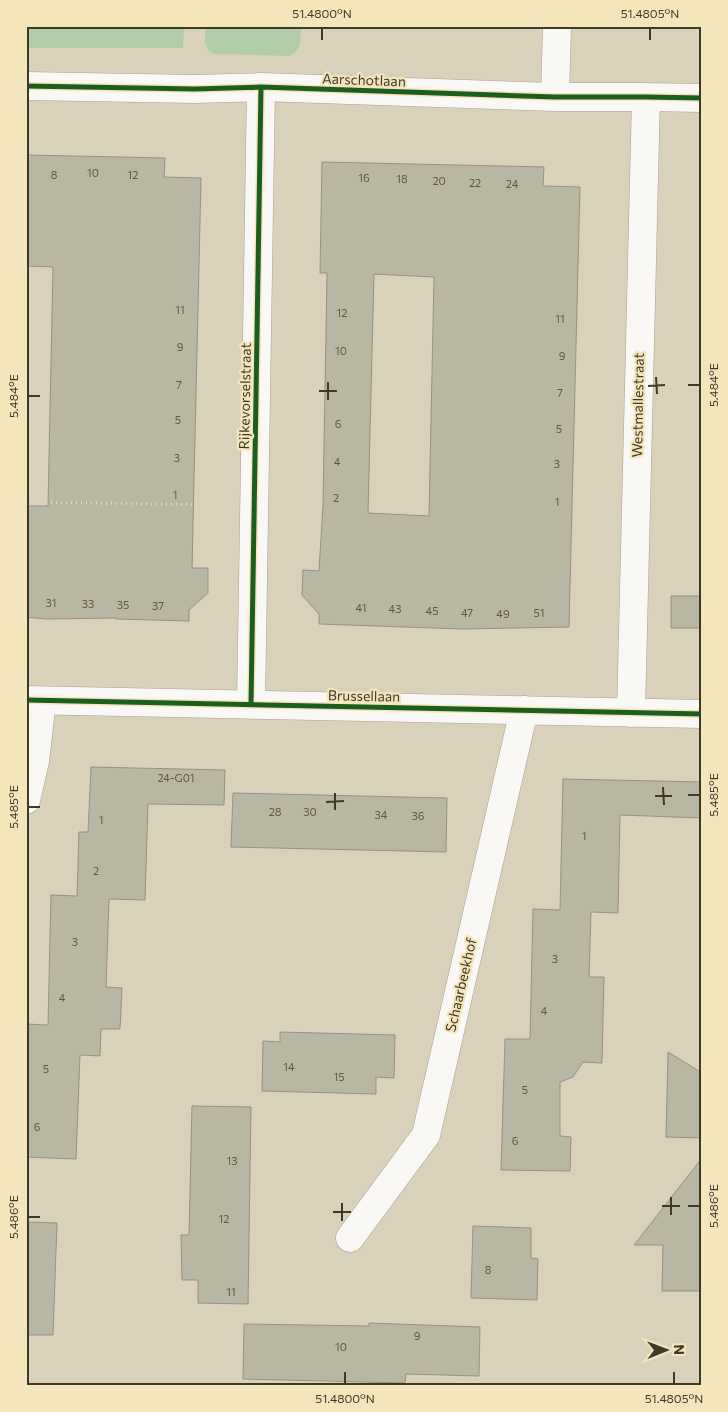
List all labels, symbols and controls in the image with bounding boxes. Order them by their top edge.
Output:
text: 51.4800°N [292,6,352,20]
text: 51.4805°N [621,6,679,20]
street label: Aarschotlaan [322,70,406,89]
house number: 10 [87,166,99,179]
house number: 8 [51,168,58,181]
house number: 12 [128,168,138,181]
house number: 16 [358,171,370,184]
house number: 18 [396,172,408,185]
house number: 20 [432,174,446,187]
house number: 22 [469,176,481,189]
house number: 24 [506,177,519,190]
house number: 11 [175,303,185,316]
house number: 12 [337,306,347,319]
house number: 11 [555,312,565,325]
house number: 9 [177,340,184,353]
street label: Rijkevorselstraat [235,342,254,450]
house number: 10 [335,344,347,357]
house number: 9 [559,349,566,362]
street label: Westmallestraat [628,352,647,457]
text: 5.484°E [706,363,720,407]
text: 5.484°E [6,374,20,418]
house number: 7 [176,378,182,391]
house number: 7 [557,386,563,399]
house number: 5 [175,413,181,426]
house number: 6 [335,417,342,430]
house number: 5 [556,422,562,435]
house number: 3 [174,451,180,464]
house number: 4 [334,455,341,468]
house number: 3 [554,457,560,470]
house number: 1 [173,488,177,501]
house number: 2 [333,491,339,504]
house number: 1 [555,495,559,508]
house number: 31 [46,596,56,609]
house number: 33 [82,597,94,610]
house number: 35 [117,598,129,611]
house number: 37 [152,599,164,612]
house number: 41 [356,601,366,614]
house number: 43 [389,602,401,615]
house number: 45 [426,604,438,617]
house number: 47 [461,606,473,619]
house number: 51 [533,606,545,619]
house number: 49 [496,607,510,620]
street label: Brussellaan [328,686,400,705]
house number: 24-G01 [157,771,195,784]
text: 5.485°E [706,773,720,817]
text: 5.485°E [6,785,20,829]
house number: 28 [269,805,282,818]
house number: 30 [303,805,317,818]
house number: 34 [375,808,388,821]
house number: 36 [412,809,425,822]
house number: 1 [99,813,103,826]
house number: 1 [582,829,586,842]
house number: 2 [93,864,99,877]
house number: 3 [72,935,78,948]
street label: Schaarbeekhof [441,936,480,1034]
house number: 3 [552,952,558,965]
house number: 4 [59,991,66,1004]
house number: 4 [541,1004,548,1017]
house number: 14 [283,1060,295,1073]
house number: 5 [43,1062,49,1075]
house number: 15 [333,1070,345,1083]
house number: 5 [522,1083,528,1096]
house number: 6 [34,1120,41,1133]
house number: 6 [512,1134,519,1147]
house number: 13 [227,1154,237,1167]
text: 5.486°E [706,1184,720,1228]
text: 5.486°E [6,1195,20,1239]
house number: 12 [219,1212,229,1225]
house number: 8 [485,1263,492,1276]
house number: 11 [226,1285,236,1298]
north arrow [640,1324,690,1374]
house number: 9 [414,1329,421,1342]
house number: 10 [335,1340,347,1353]
text: N [671,1344,688,1355]
text: 51.4800°N [315,1391,375,1405]
text: 51.4805°N [645,1391,703,1405]

